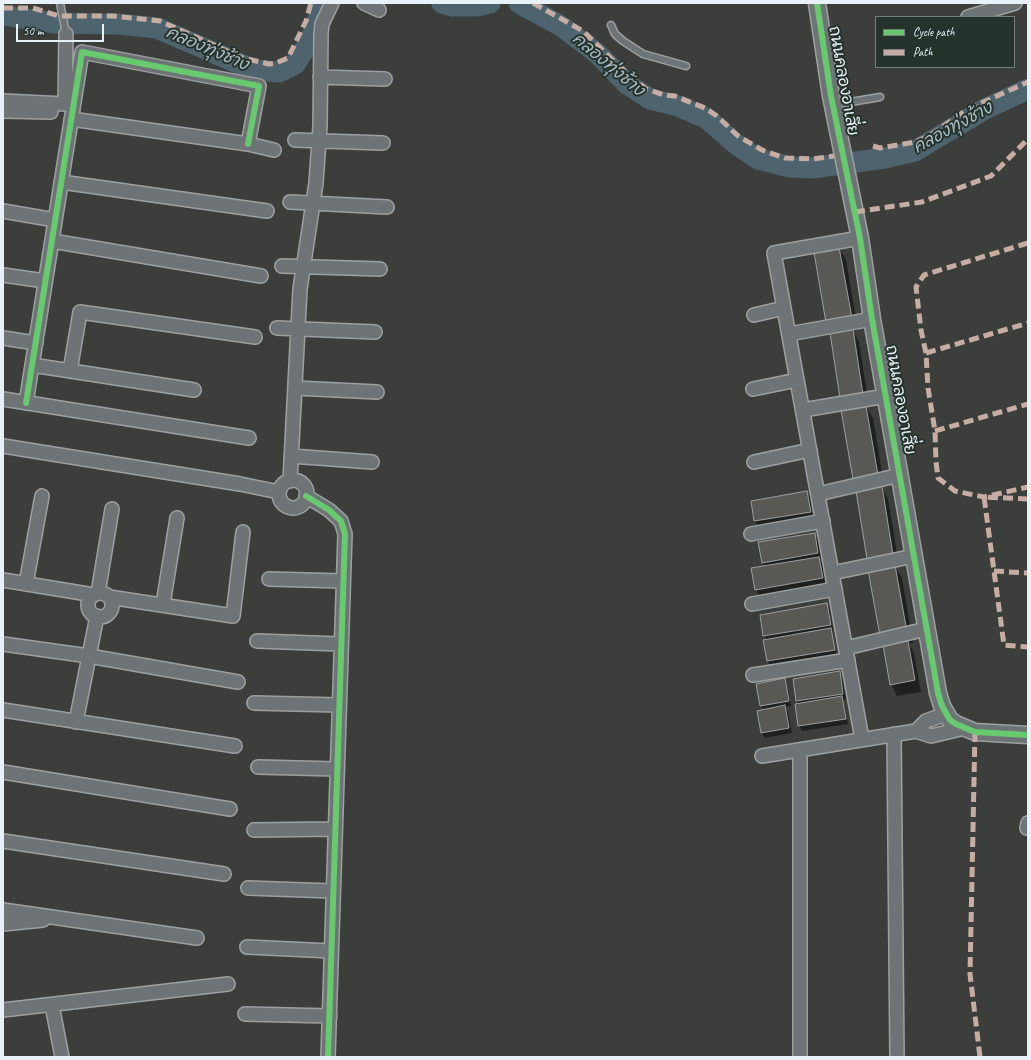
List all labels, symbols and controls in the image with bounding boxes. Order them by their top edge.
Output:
scale bar [18,16,106,42]
legend [875,16,1015,68]
water label: คลองทุ่งช้าง [163,22,251,76]
text: 50 m [23,23,43,39]
text: Cycle path [913,24,955,40]
street label: ถนนคลองอาเสี่ย [824,25,862,137]
water label: คลองทุ่งช้าง [568,29,648,101]
text: Path [913,44,933,60]
water label: คลองทุ่งช้าง [910,98,996,158]
street label: ถนนคลองอาเสี่ย [881,344,919,456]

